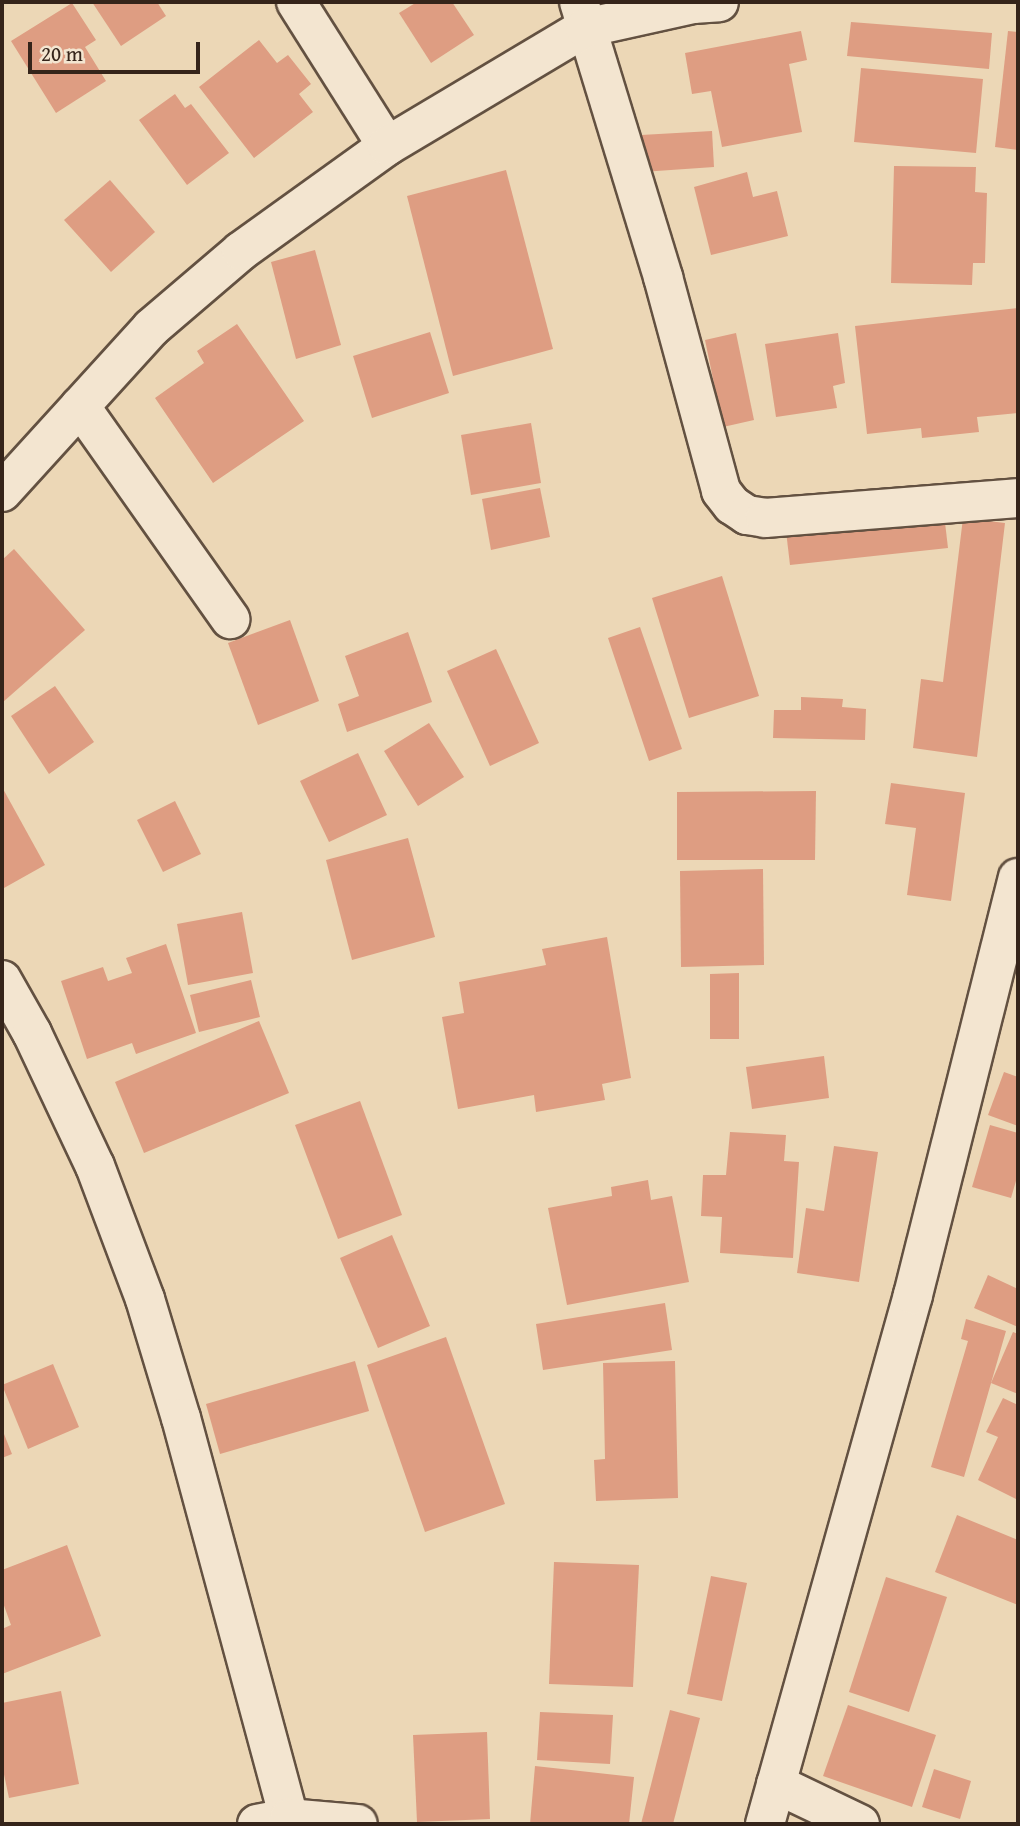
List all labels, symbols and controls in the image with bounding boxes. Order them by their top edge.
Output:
scale bar [32,28,203,72]
text: 20 m [41,38,83,69]

